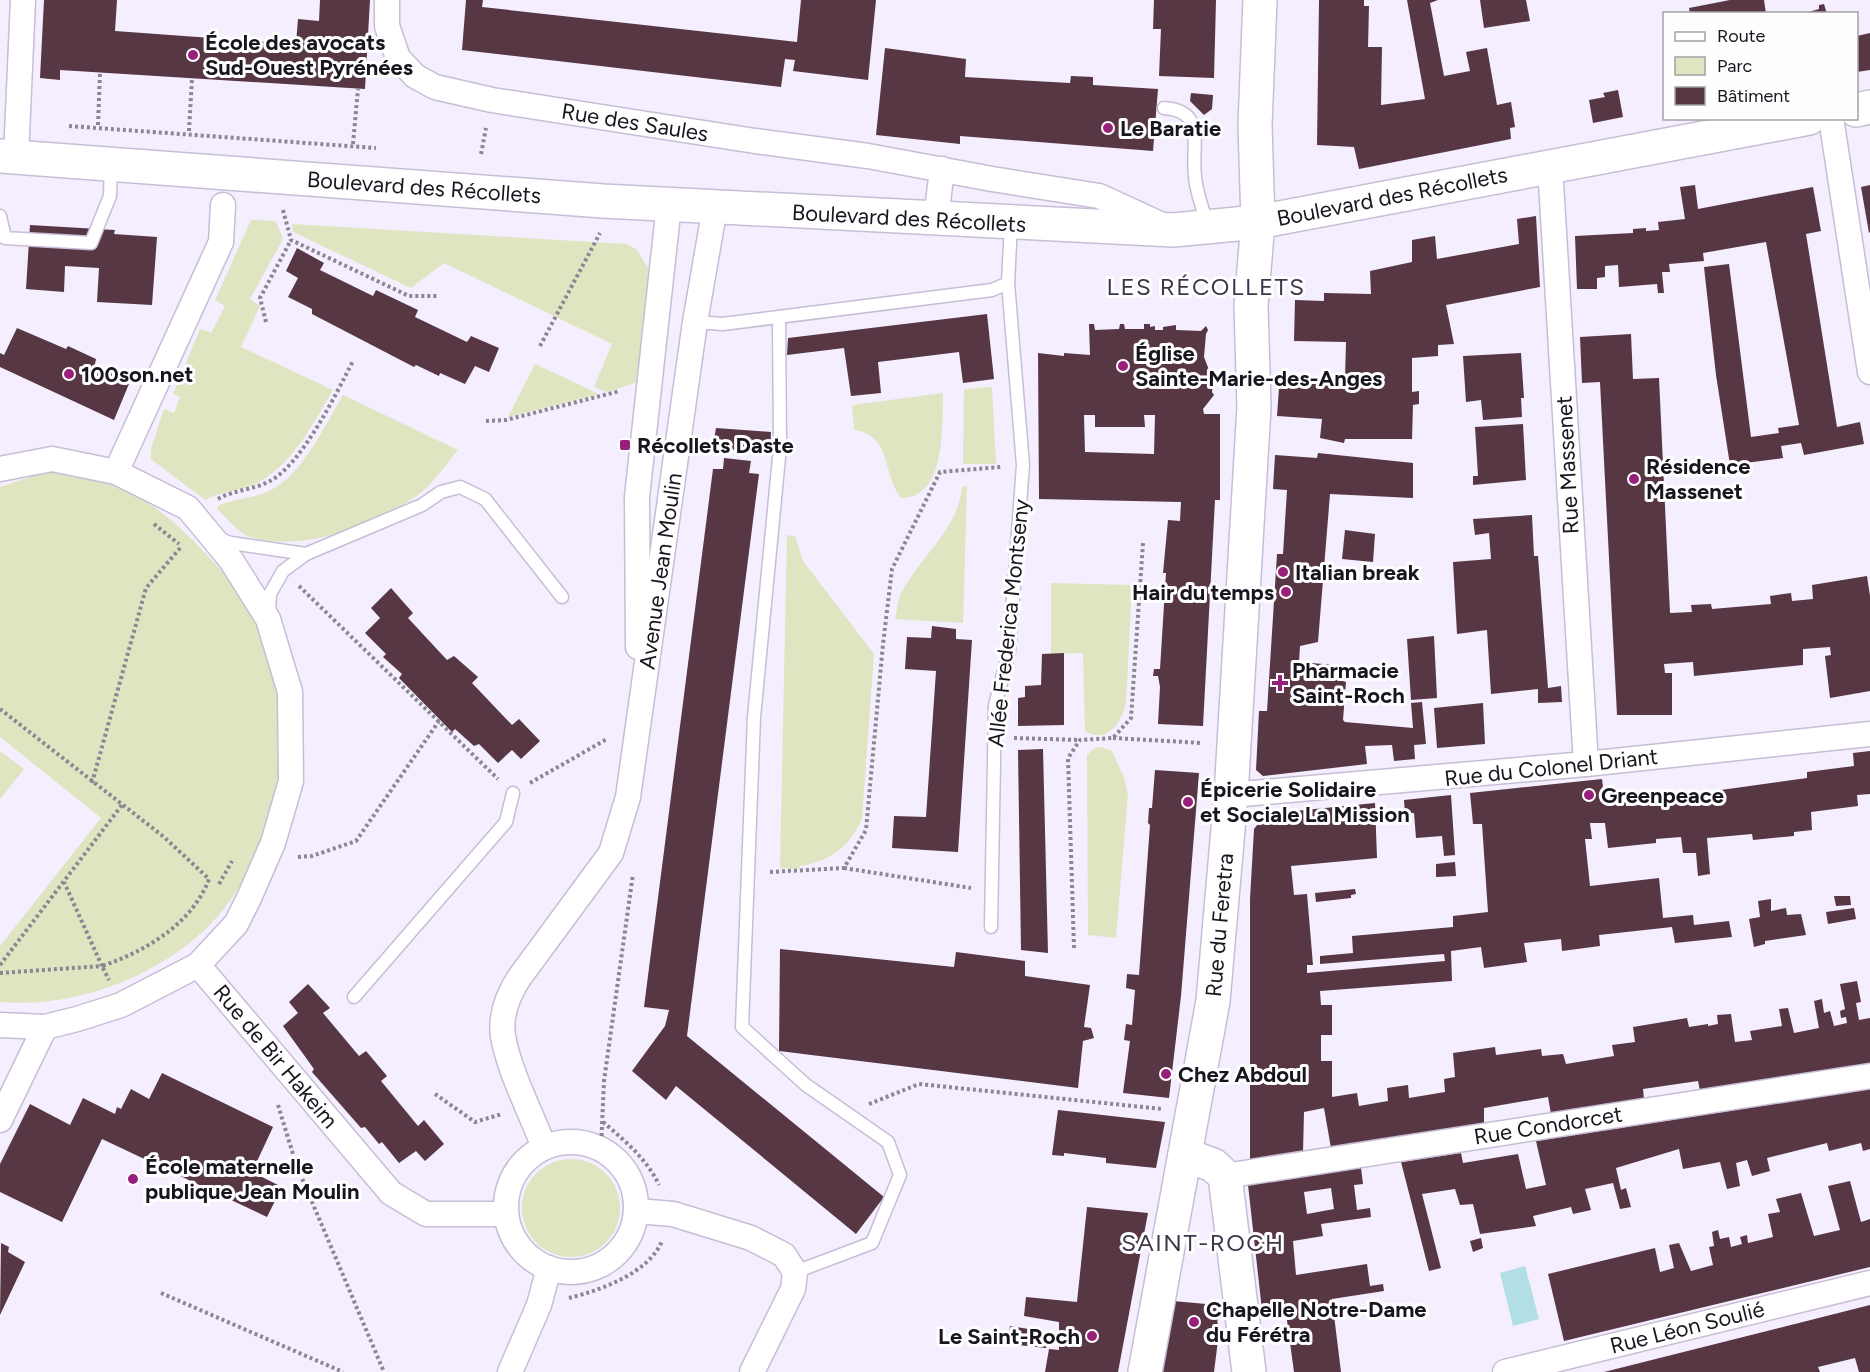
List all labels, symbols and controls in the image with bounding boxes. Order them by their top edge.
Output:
legend [1663,12,1858,120]
text: Route [1717,25,1766,47]
place label: École des avocats Sud-Ouest Pyrénées [205,29,413,81]
marker: École des avocats Sud-Ouest Pyrénées [186,48,200,62]
text: Parc [1717,55,1753,77]
text: Bâtiment [1717,85,1790,107]
street label: Rue des Saules [560,98,710,147]
place label: Le Baratie [1120,115,1221,142]
marker: Le Baratie [1101,121,1115,135]
street label: Boulevard des Récollets [1274,161,1510,232]
street label: Boulevard des Récollets [306,166,542,209]
street label: Boulevard des Récollets [791,199,1027,238]
district label: LES RÉCOLLETS [1106,272,1306,301]
place label: Église Sainte-Marie-des-Anges [1135,340,1382,392]
marker: Église Sainte-Marie-des-Anges [1116,359,1130,373]
place label: 100son.net [81,361,193,388]
marker: 100son.net [62,367,76,381]
street label: Rue Massenet [1550,395,1585,535]
place label: Récollets Daste [637,432,794,459]
marker: Récollets Daste [618,438,632,452]
place label: Résidence Massenet [1646,453,1750,505]
street label: Avenue Jean Moulin [633,471,688,671]
marker: Résidence Massenet [1627,472,1641,486]
street label: Allée Frederica Montseny [982,497,1035,748]
place label: Italian break [1295,559,1420,586]
marker: Italian break [1276,565,1290,579]
place label: Hair du temps [1132,579,1274,606]
marker: Hair du temps [1279,585,1293,599]
place label: Pharmacie Saint-Roch [1292,657,1405,709]
marker: Pharmacie Saint-Roch [1273,676,1287,690]
street label: Rue du Colonel Driant [1443,743,1659,792]
place label: Épicerie Solidaire et Sociale La Mission [1200,776,1410,828]
place label: Greenpeace [1601,782,1724,809]
marker: Greenpeace [1582,788,1596,802]
marker: Épicerie Solidaire et Sociale La Mission [1181,795,1195,809]
street label: Rue du Feretra [1200,852,1239,998]
street label: Rue de Bir Hakeim [208,979,344,1134]
place label: Chez Abdoul [1178,1061,1307,1088]
marker: Chez Abdoul [1159,1067,1173,1081]
street label: Rue Condorcet [1472,1100,1624,1151]
place label: École maternelle publique Jean Moulin [145,1153,360,1205]
marker: École maternelle publique Jean Moulin [126,1172,140,1186]
district label: SAINT-ROCH [1121,1228,1285,1257]
street label: Rue Léon Soulié [1607,1295,1767,1360]
place label: Chapelle Notre-Dame du Férétra [1206,1296,1427,1348]
marker: Chapelle Notre-Dame du Férétra [1187,1315,1201,1329]
place label: Le Saint-Roch [938,1323,1080,1350]
marker: Le Saint-Roch [1085,1329,1099,1343]

